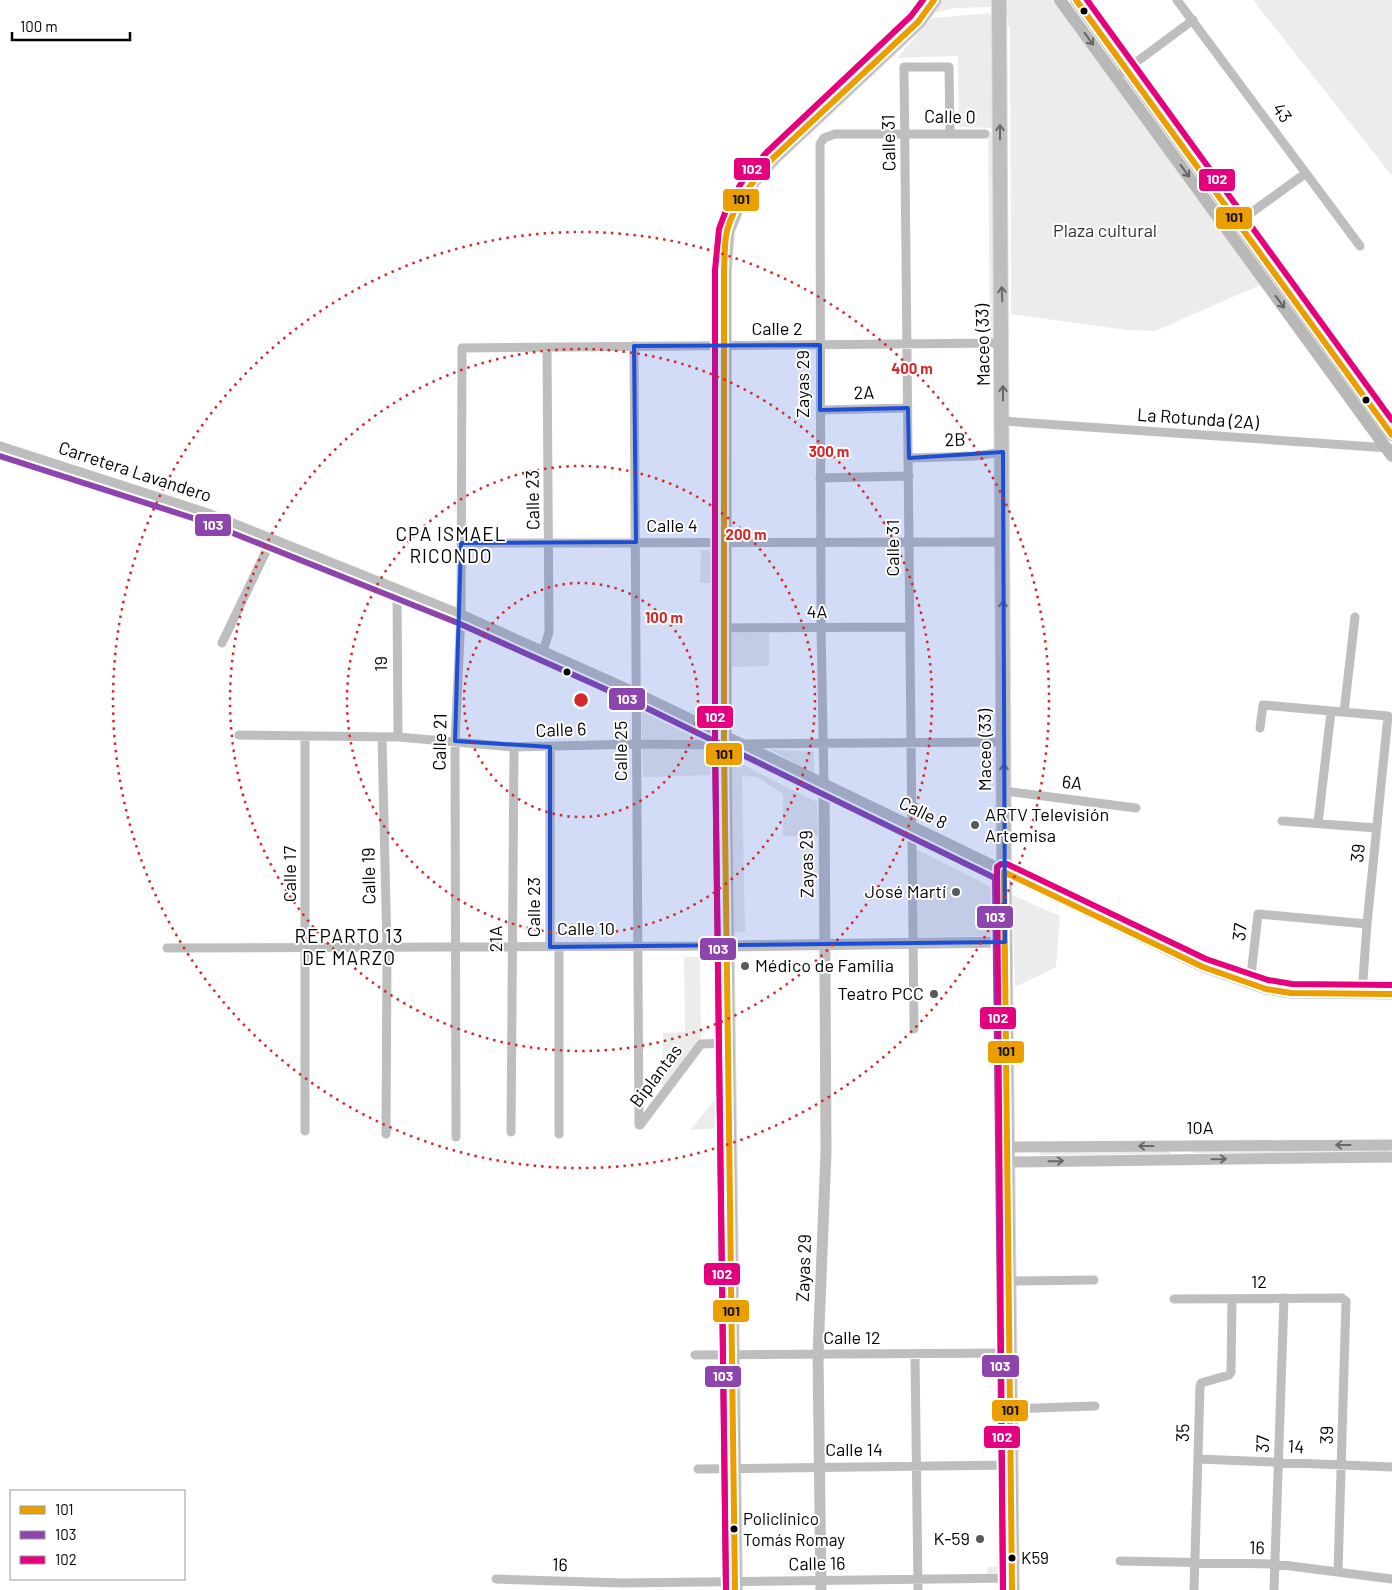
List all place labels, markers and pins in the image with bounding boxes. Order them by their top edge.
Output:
unlabelled marker [1079,6,1089,16]
unlabelled marker [1361,395,1371,405]
unlabelled marker [562,667,572,677]
centre of rings [572,691,590,709]
place label: ARTV Televisión Artemisa [985,803,1109,846]
marker: ARTV Televisión Artemisa [969,819,981,831]
place label: José Martí [865,880,946,902]
marker: José Martí [950,886,962,898]
place label: Médico de Familia [755,954,894,976]
marker: Médico de Familia [739,960,751,972]
place label: Teatro PCC [837,982,924,1004]
marker: Teatro PCC [928,988,940,1000]
place label: Policlinico Tomás Romay [743,1508,845,1549]
marker: Policlinico Tomás Romay [729,1524,739,1534]
place label: K-59 [934,1527,970,1549]
marker: K-59 [974,1533,986,1545]
place label: K59 [1021,1547,1049,1567]
marker: K59 [1007,1553,1017,1563]

